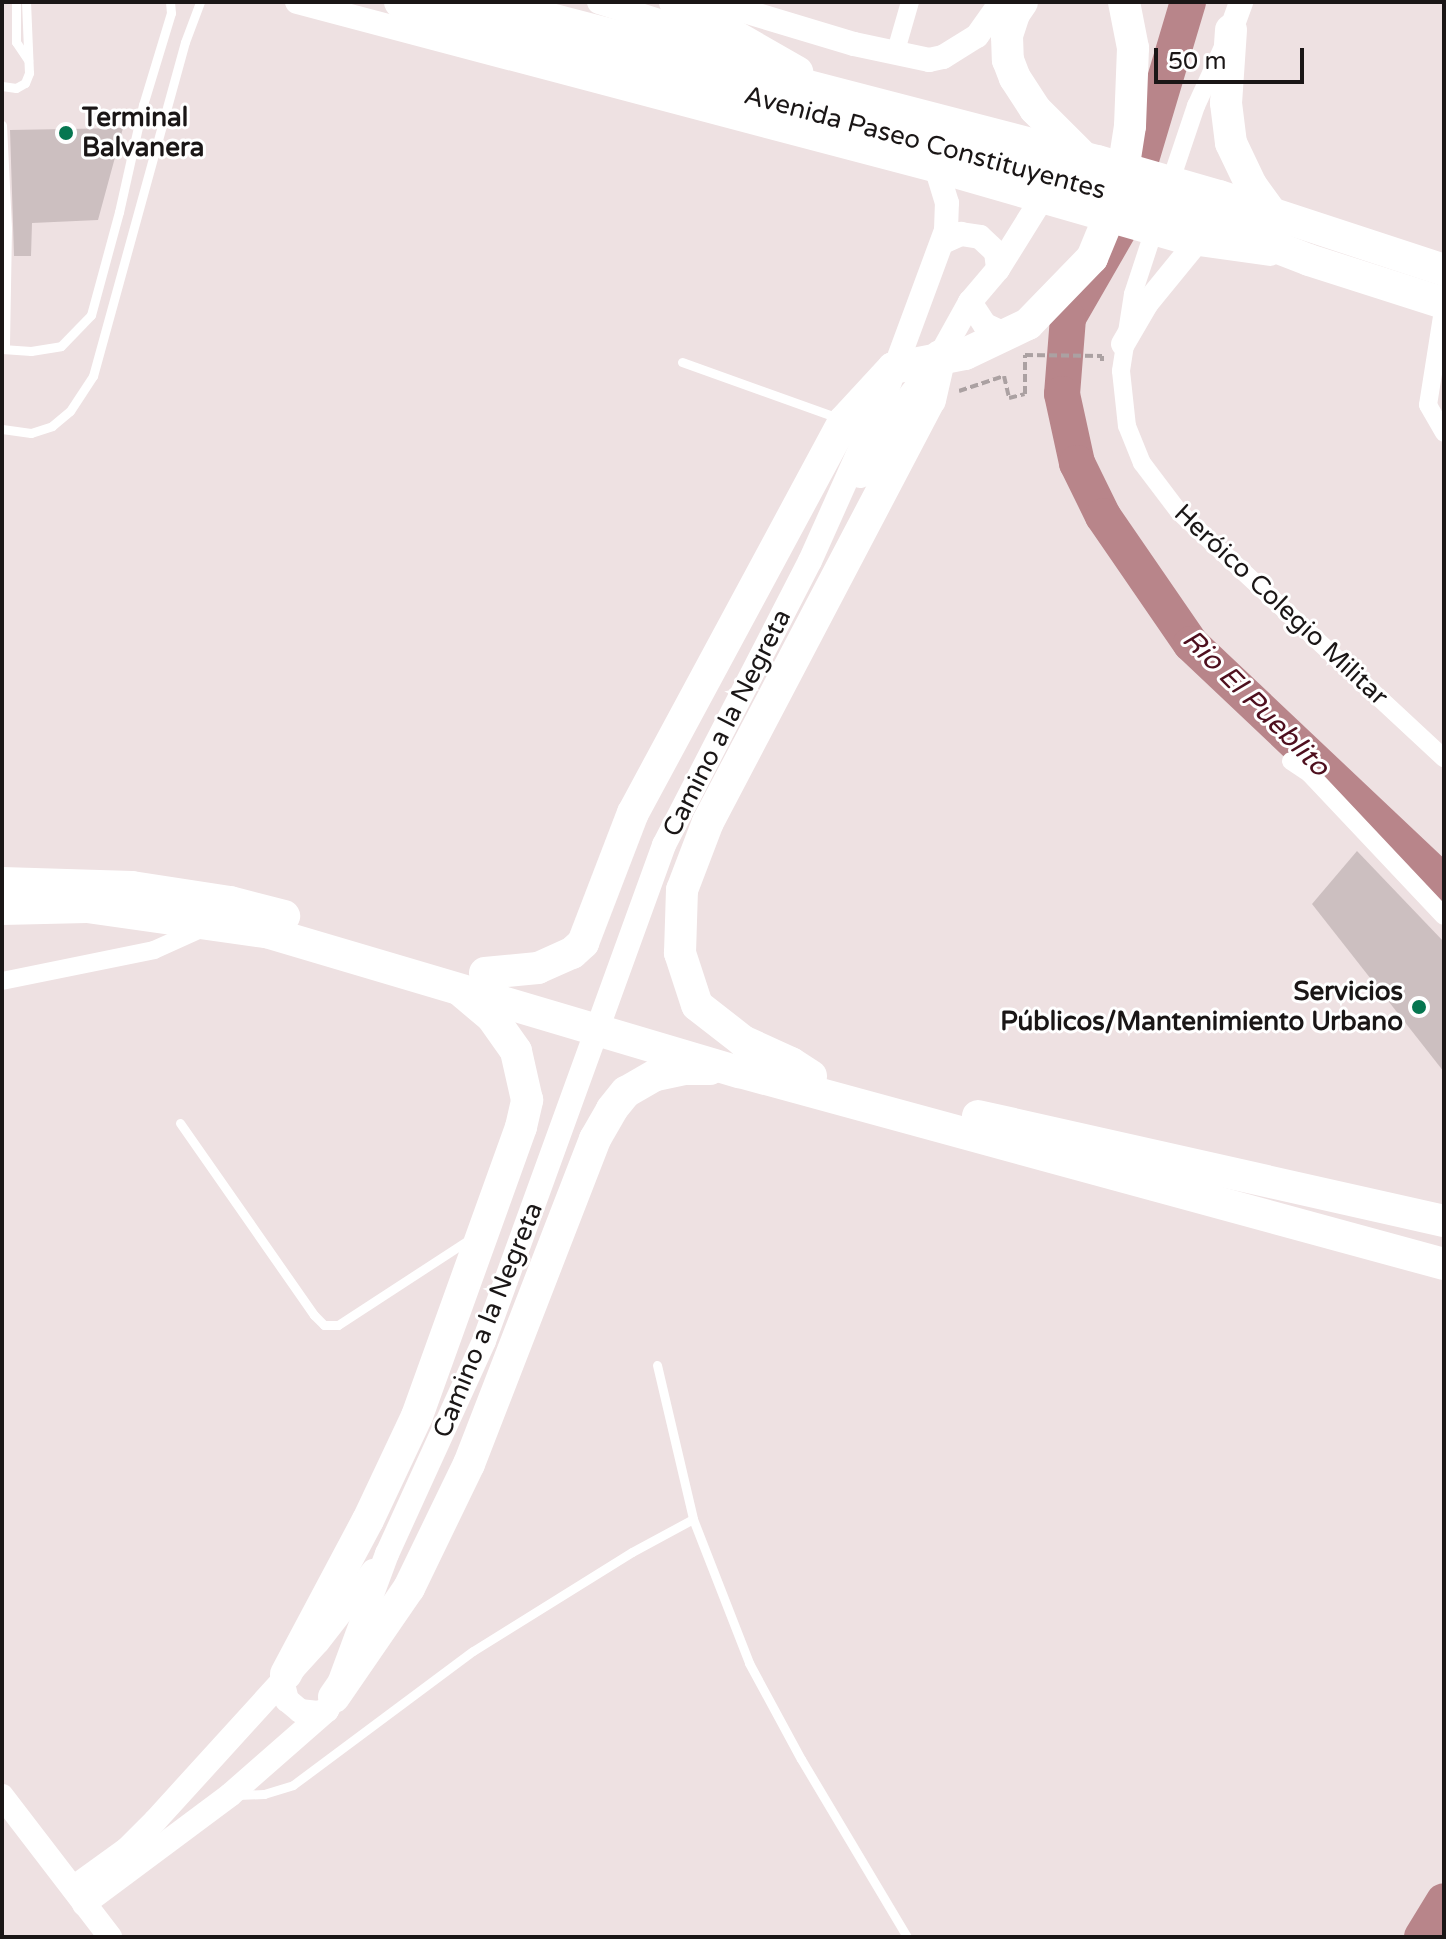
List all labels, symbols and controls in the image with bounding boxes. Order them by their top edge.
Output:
scale bar [1158,32,1308,82]
text: 50 m [1168,47,1226,76]
street label: Avenida Paseo Constituyentes [741,80,1109,206]
place label: Terminal Balvanera [82,102,204,164]
marker: Terminal Balvanera [57,124,75,142]
street label: Heróico Colegio Militar [1168,498,1394,712]
street label: Camino a la Negreta [656,604,798,842]
water label: Rio El Pueblito [1176,623,1336,783]
place label: Servicios Públicos/Mantenimiento Urbano [1000,976,1403,1038]
marker: Servicios Públicos/Mantenimiento Urbano [1410,998,1428,1016]
street label: Camino a la Negreta [427,1198,549,1442]

